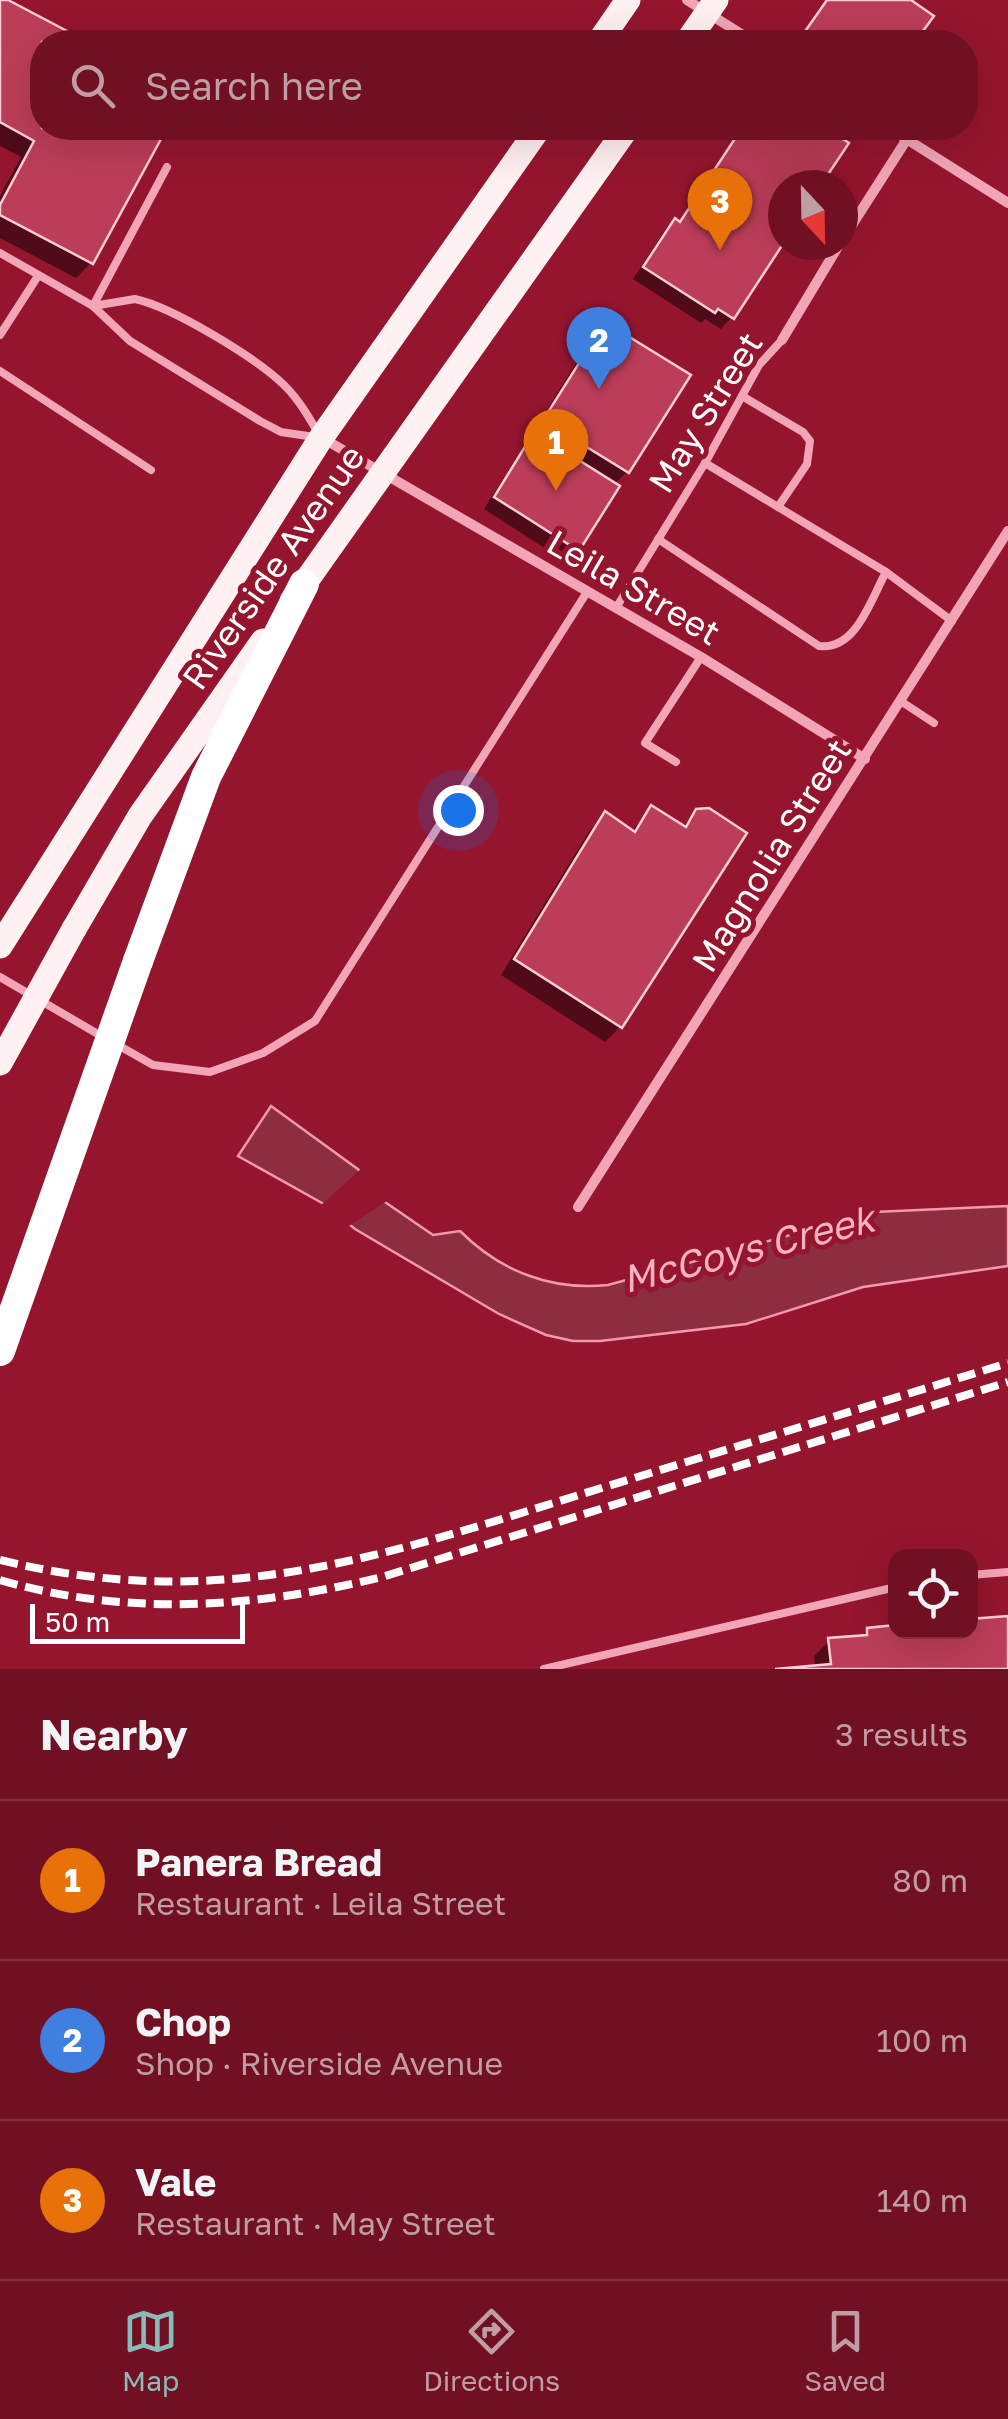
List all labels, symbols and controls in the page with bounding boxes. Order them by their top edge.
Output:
search box [30,30,978,140]
icon: search [65,58,120,113]
text: Search here [145,63,363,108]
pin: 3 [688,168,752,250]
north arrow [768,170,858,260]
pin: 2 [566,306,632,389]
street label: May Street [639,324,771,500]
pin: 1 [524,408,588,491]
street label: Riverside Avenue [173,437,373,697]
street label: Leila Street [540,521,728,653]
street label: Magnolia Street [683,731,859,979]
your location [433,785,484,836]
water label: McCoys Creek [617,1194,882,1301]
map controls [888,1549,978,1639]
button: locate [888,1549,978,1639]
scale bar [30,1599,245,1644]
text: 50 m [45,1605,110,1638]
text: Nearby [40,1709,188,1759]
text: 3 results [835,1715,968,1753]
text: Panera Bread [135,1839,382,1884]
text: 1 [64,1861,81,1899]
text: 80 m [892,1861,968,1899]
text: Restaurant · Leila Street [135,1884,506,1922]
text: Chop [135,1999,231,2044]
text: 2 [63,2021,82,2059]
text: 100 m [876,2021,968,2059]
text: Shop · Riverside Avenue [135,2044,503,2082]
text: Vale [135,2159,217,2204]
text: 3 [63,2181,82,2219]
text: 140 m [877,2181,968,2219]
text: Restaurant · May Street [135,2204,496,2242]
tab: Map [122,2304,179,2397]
tab: Directions [423,2304,560,2397]
tab: Saved [804,2304,886,2397]

